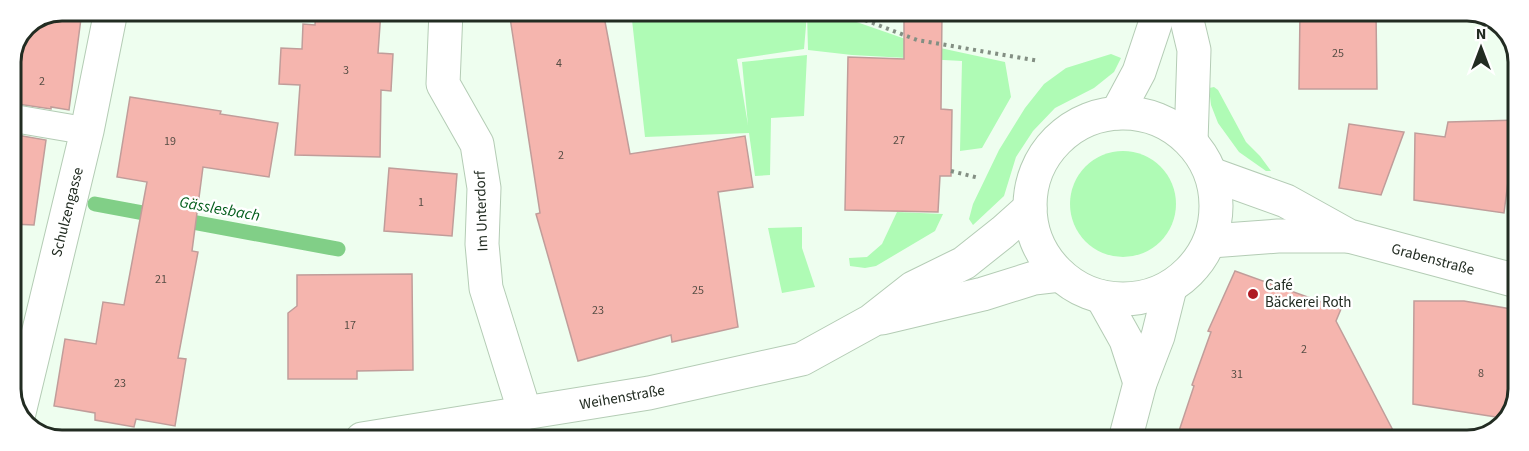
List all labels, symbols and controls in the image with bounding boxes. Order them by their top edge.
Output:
north arrow [1451,18,1511,78]
text: N [1476,23,1486,45]
house number: 25 [1332,45,1344,62]
house number: 4 [556,55,562,72]
house number: 3 [343,62,349,79]
house number: 2 [39,73,45,90]
house number: 27 [893,132,905,149]
house number: 19 [164,133,176,150]
house number: 2 [558,147,564,164]
street label: Schulzengasse [46,165,89,259]
street label: Im Unterdorf [470,170,493,252]
water label: Gässlesbach [178,191,262,227]
house number: 1 [418,194,424,211]
street label: Grabenstraße [1389,238,1477,281]
house number: 21 [155,271,167,288]
place label: Café Bäckerei Roth [1265,275,1351,313]
house number: 25 [692,282,704,299]
marker: Café Bäckerei Roth [1246,287,1260,301]
house number: 23 [592,302,604,319]
house number: 17 [344,317,356,334]
house number: 2 [1301,341,1307,358]
house number: 8 [1478,365,1484,382]
house number: 31 [1231,366,1243,383]
house number: 23 [114,375,126,392]
street label: Weihenstraße [578,380,666,415]

